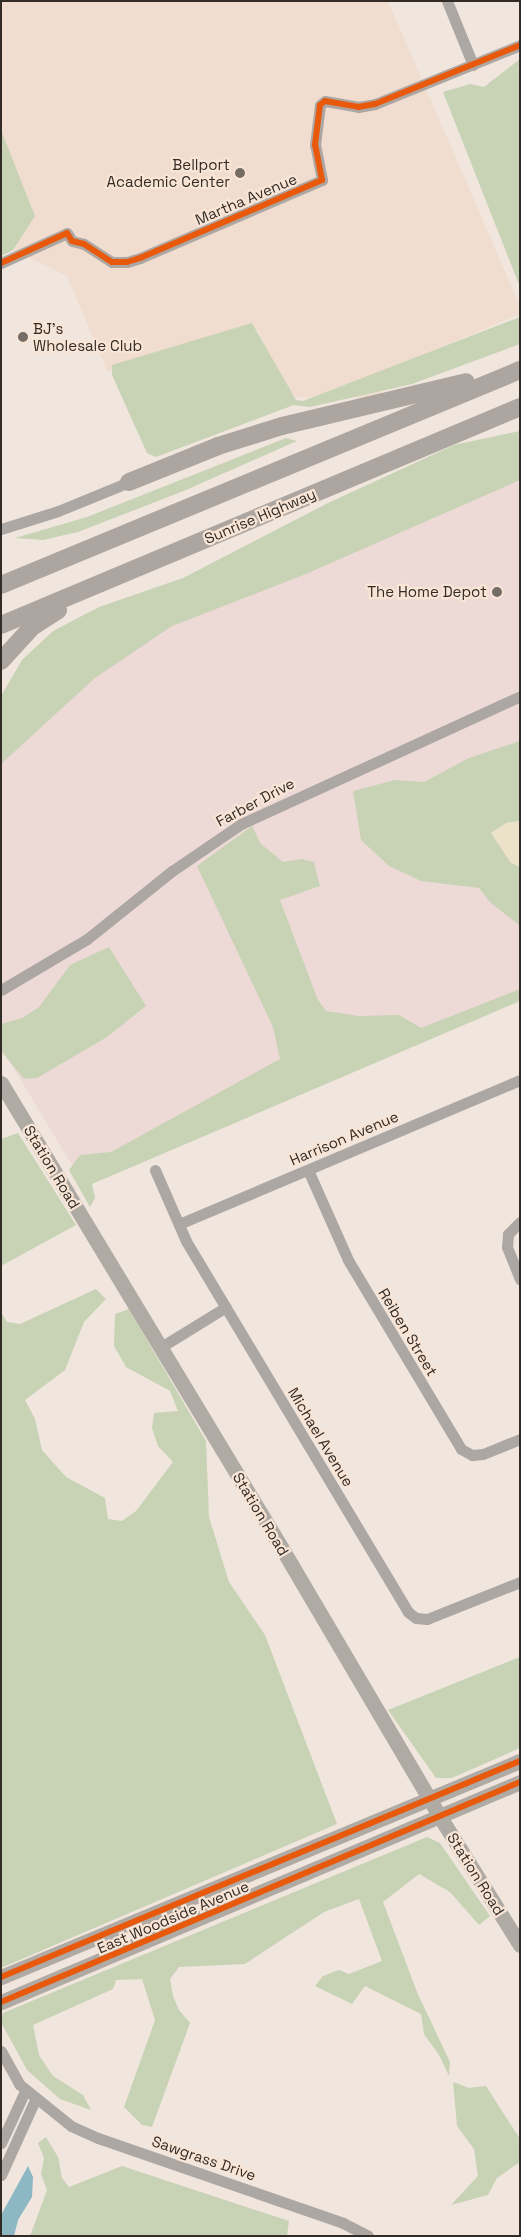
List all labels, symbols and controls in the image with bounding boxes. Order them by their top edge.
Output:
place label: Bellport Academic Center [107,155,230,190]
marker: Bellport Academic Center [234,167,246,179]
street label: Martha Avenue [192,169,300,229]
place label: BJ's Wholesale Club [33,319,142,354]
marker: BJ's Wholesale Club [17,331,29,343]
street label: Sunrise Highway [202,484,318,548]
place label: The Home Depot [367,583,487,601]
marker: The Home Depot [491,586,503,598]
street label: Farber Drive [213,774,297,830]
street label: Harrison Avenue [287,1107,401,1169]
street label: Station Road [20,1122,84,1212]
street label: Reiben Street [375,1285,441,1379]
street label: Michael Avenue [284,1384,358,1490]
street label: Station Road [229,1469,293,1559]
street label: Station Road [443,1829,509,1919]
street label: East Woodside Avenue [94,1877,252,1957]
street label: Sawgrass Drive [150,2132,258,2184]

